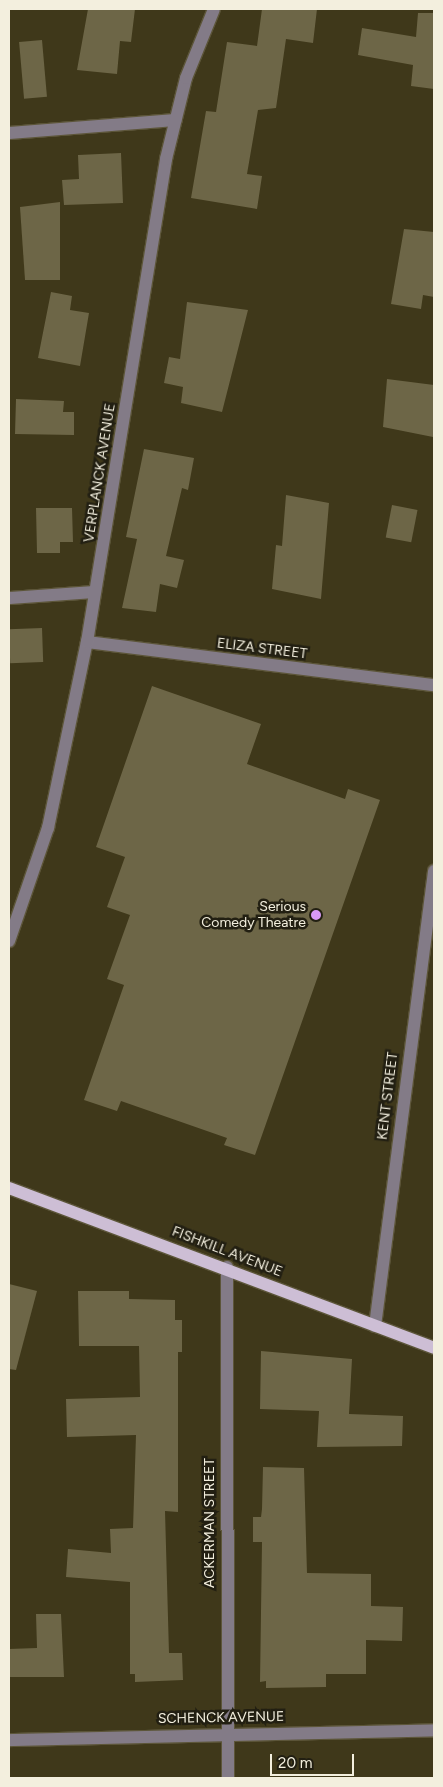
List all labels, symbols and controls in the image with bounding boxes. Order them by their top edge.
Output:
street label: VERPLANCK AVENUE [81,402,119,544]
street label: ELIZA STREET [216,635,308,663]
place label: Serious Comedy Theatre [201,899,306,932]
marker: Serious Comedy Theatre [310,909,322,921]
street label: KENT STREET [374,1051,402,1141]
street label: FISHKILL AVENUE [169,1223,285,1281]
street label: ACKERMAN STREET [202,1458,218,1588]
street label: SCHENCK AVENUE [158,1708,284,1728]
scale bar [273,1744,357,1776]
text: 20 m [278,1754,312,1772]

